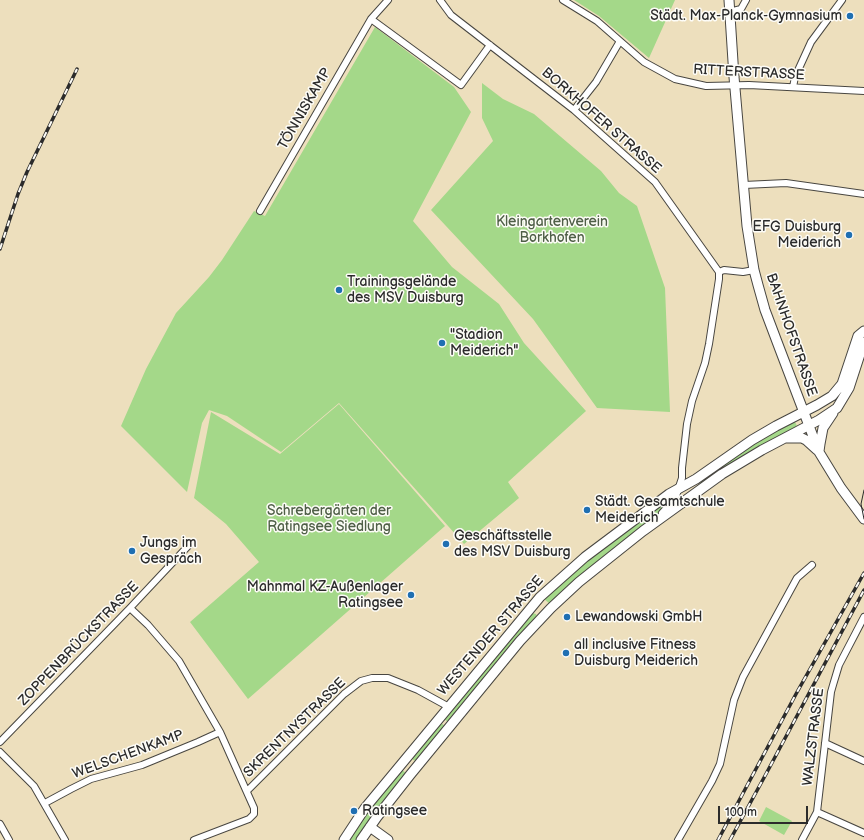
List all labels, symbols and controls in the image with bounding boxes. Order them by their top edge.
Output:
place label: Städt. Max-Planck-Gymnasium [650,8,842,24]
marker: Städt. Max-Planck-Gymnasium [845,11,855,21]
street label: RITTERSTRASSE [693,62,805,84]
street label: TÖNNISKAMP [275,65,335,153]
street label: BORKHOFER STRASSE [538,65,664,177]
park label: Kleingartenverein Borkhofen [496,214,608,246]
place label: EFG Duisburg Meiderich [753,219,841,252]
marker: EFG Duisburg Meiderich [844,230,854,240]
street label: BAHNHOFSTRASSE [762,271,820,399]
place label: Trainingsgelände des MSV Duisburg [347,274,464,306]
marker: Trainingsgelände des MSV Duisburg [334,285,344,295]
place label: "Stadion Meiderich" [450,327,518,360]
marker: "Stadion Meiderich" [437,338,447,348]
place label: Städt. Gesamtschule Meiderich [595,494,725,526]
park label: Schrebergärten der Ratingsee Siedlung [267,503,391,536]
marker: Städt. Gesamtschule Meiderich [582,505,592,515]
place label: Geschäftsstelle des MSV Duisburg [454,528,571,560]
place label: Jungs im Gespräch [140,535,202,568]
marker: Geschäftsstelle des MSV Duisburg [441,539,451,549]
marker: Jungs im Gespräch [127,546,137,556]
street label: WESTENDER STRASSE [435,573,547,699]
street label: ZOPPENBRÜCKSTRASSE [15,579,143,709]
place label: Mahnmal KZ-Außenlager Ratingsee [247,579,403,612]
marker: Mahnmal KZ-Außenlager Ratingsee [406,590,416,600]
place label: Lewandowski GmbH [575,609,702,625]
marker: Lewandowski GmbH [562,612,572,622]
place label: all inclusive Fitness Duisburg Meiderich [574,637,698,670]
marker: all inclusive Fitness Duisburg Meiderich [561,648,571,658]
street label: SKRENTNYSTRASSE [240,675,350,781]
street label: WALZSTRASSE [800,687,828,787]
street label: WELSCHENKAMP [70,727,186,783]
scale bar [720,798,810,824]
place label: Ratingsee [362,803,427,819]
text: 100 m [725,805,757,820]
marker: Ratingsee [349,806,359,816]

